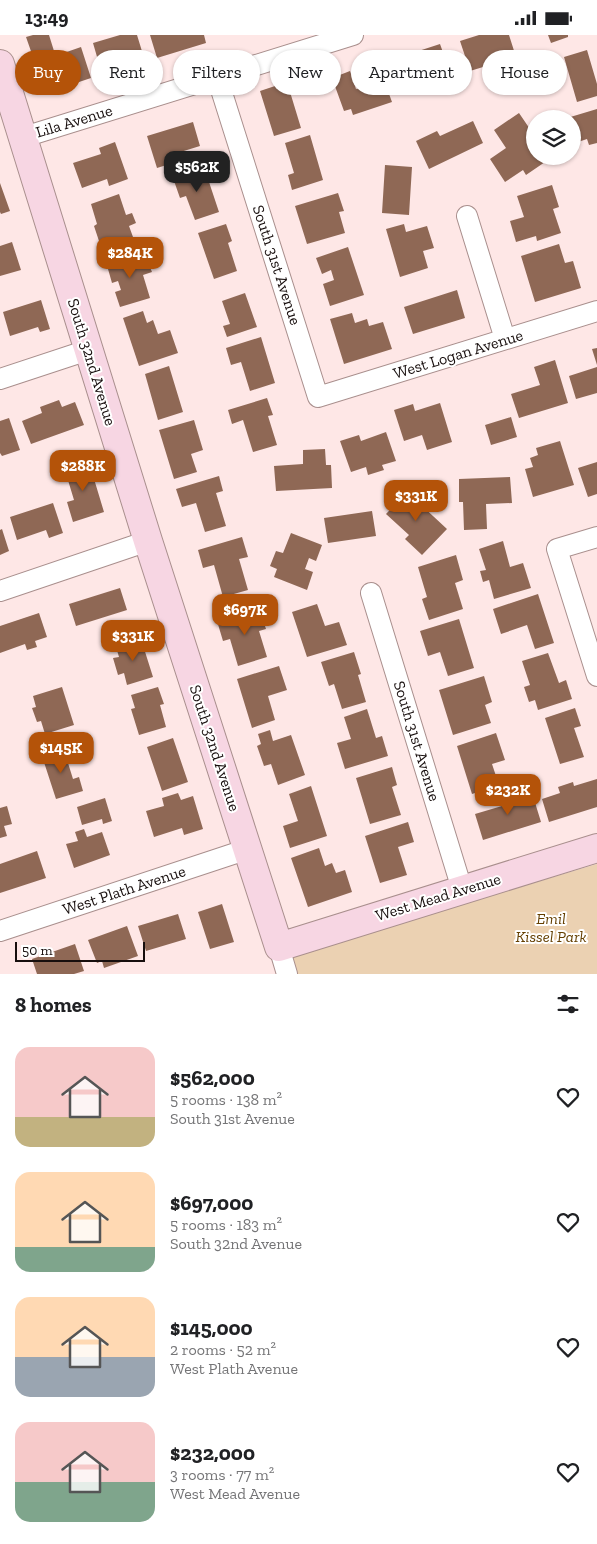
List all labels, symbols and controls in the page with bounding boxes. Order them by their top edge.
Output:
text: 13:49 [25,6,69,29]
chip: Buy [15,50,81,95]
chip: Rent [91,50,163,95]
chip: Filters [173,50,260,95]
chip: New [270,50,341,95]
chip: Apartment [351,50,472,95]
chip: House [482,50,567,95]
street label: Lila Avenue [33,100,115,142]
map controls [526,110,581,165]
button: layers [526,110,581,165]
pin: $562K [162,151,232,193]
text: $562K [175,157,219,176]
street label: South 31st Avenue [249,203,305,327]
pin: $284K [95,237,165,279]
text: $284K [108,243,152,262]
street label: South 32nd Avenue [64,296,120,428]
street label: West Logan Avenue [391,325,525,383]
pin: $288K [48,449,118,492]
text: $288K [61,456,105,475]
pin: $331K [381,479,451,522]
text: $331K [395,486,437,505]
pin: $697K [210,593,280,636]
text: $697K [223,600,267,619]
pin: $331K [98,619,168,662]
text: $331K [112,626,154,645]
street label: South 31st Avenue [390,679,444,803]
street label: South 32nd Avenue [186,682,244,814]
pin: $145K [26,731,96,774]
text: $145K [40,738,82,757]
pin: $232K [473,773,543,816]
text: $232K [486,780,530,799]
street label: West Plath Avenue [60,861,188,919]
street label: West Mead Avenue [373,869,503,925]
park label: Emil Kissel Park [515,909,587,946]
scale bar [15,939,145,962]
text: 50 m [22,942,53,959]
icon: filters [554,990,582,1018]
text: 8 homes [15,992,92,1017]
text: $562,000 [170,1065,255,1090]
icon: home [55,1067,115,1127]
icon: heart [554,1083,582,1111]
text: 5 rooms · 138 m² [170,1090,282,1109]
text: South 31st Avenue [170,1109,295,1128]
text: $697,000 [170,1190,253,1215]
icon: home [55,1192,115,1252]
icon: heart [554,1208,582,1236]
text: 5 rooms · 183 m² [170,1215,282,1234]
text: South 32nd Avenue [170,1234,302,1253]
text: $145,000 [170,1315,253,1340]
icon: home [55,1317,115,1377]
icon: heart [554,1333,582,1361]
text: 2 rooms · 52 m² [170,1340,276,1359]
text: West Plath Avenue [170,1359,298,1378]
text: $232,000 [170,1440,255,1465]
icon: home [55,1442,115,1502]
icon: heart [554,1458,582,1486]
text: 3 rooms · 77 m² [170,1465,274,1484]
text: West Mead Avenue [170,1484,300,1503]

